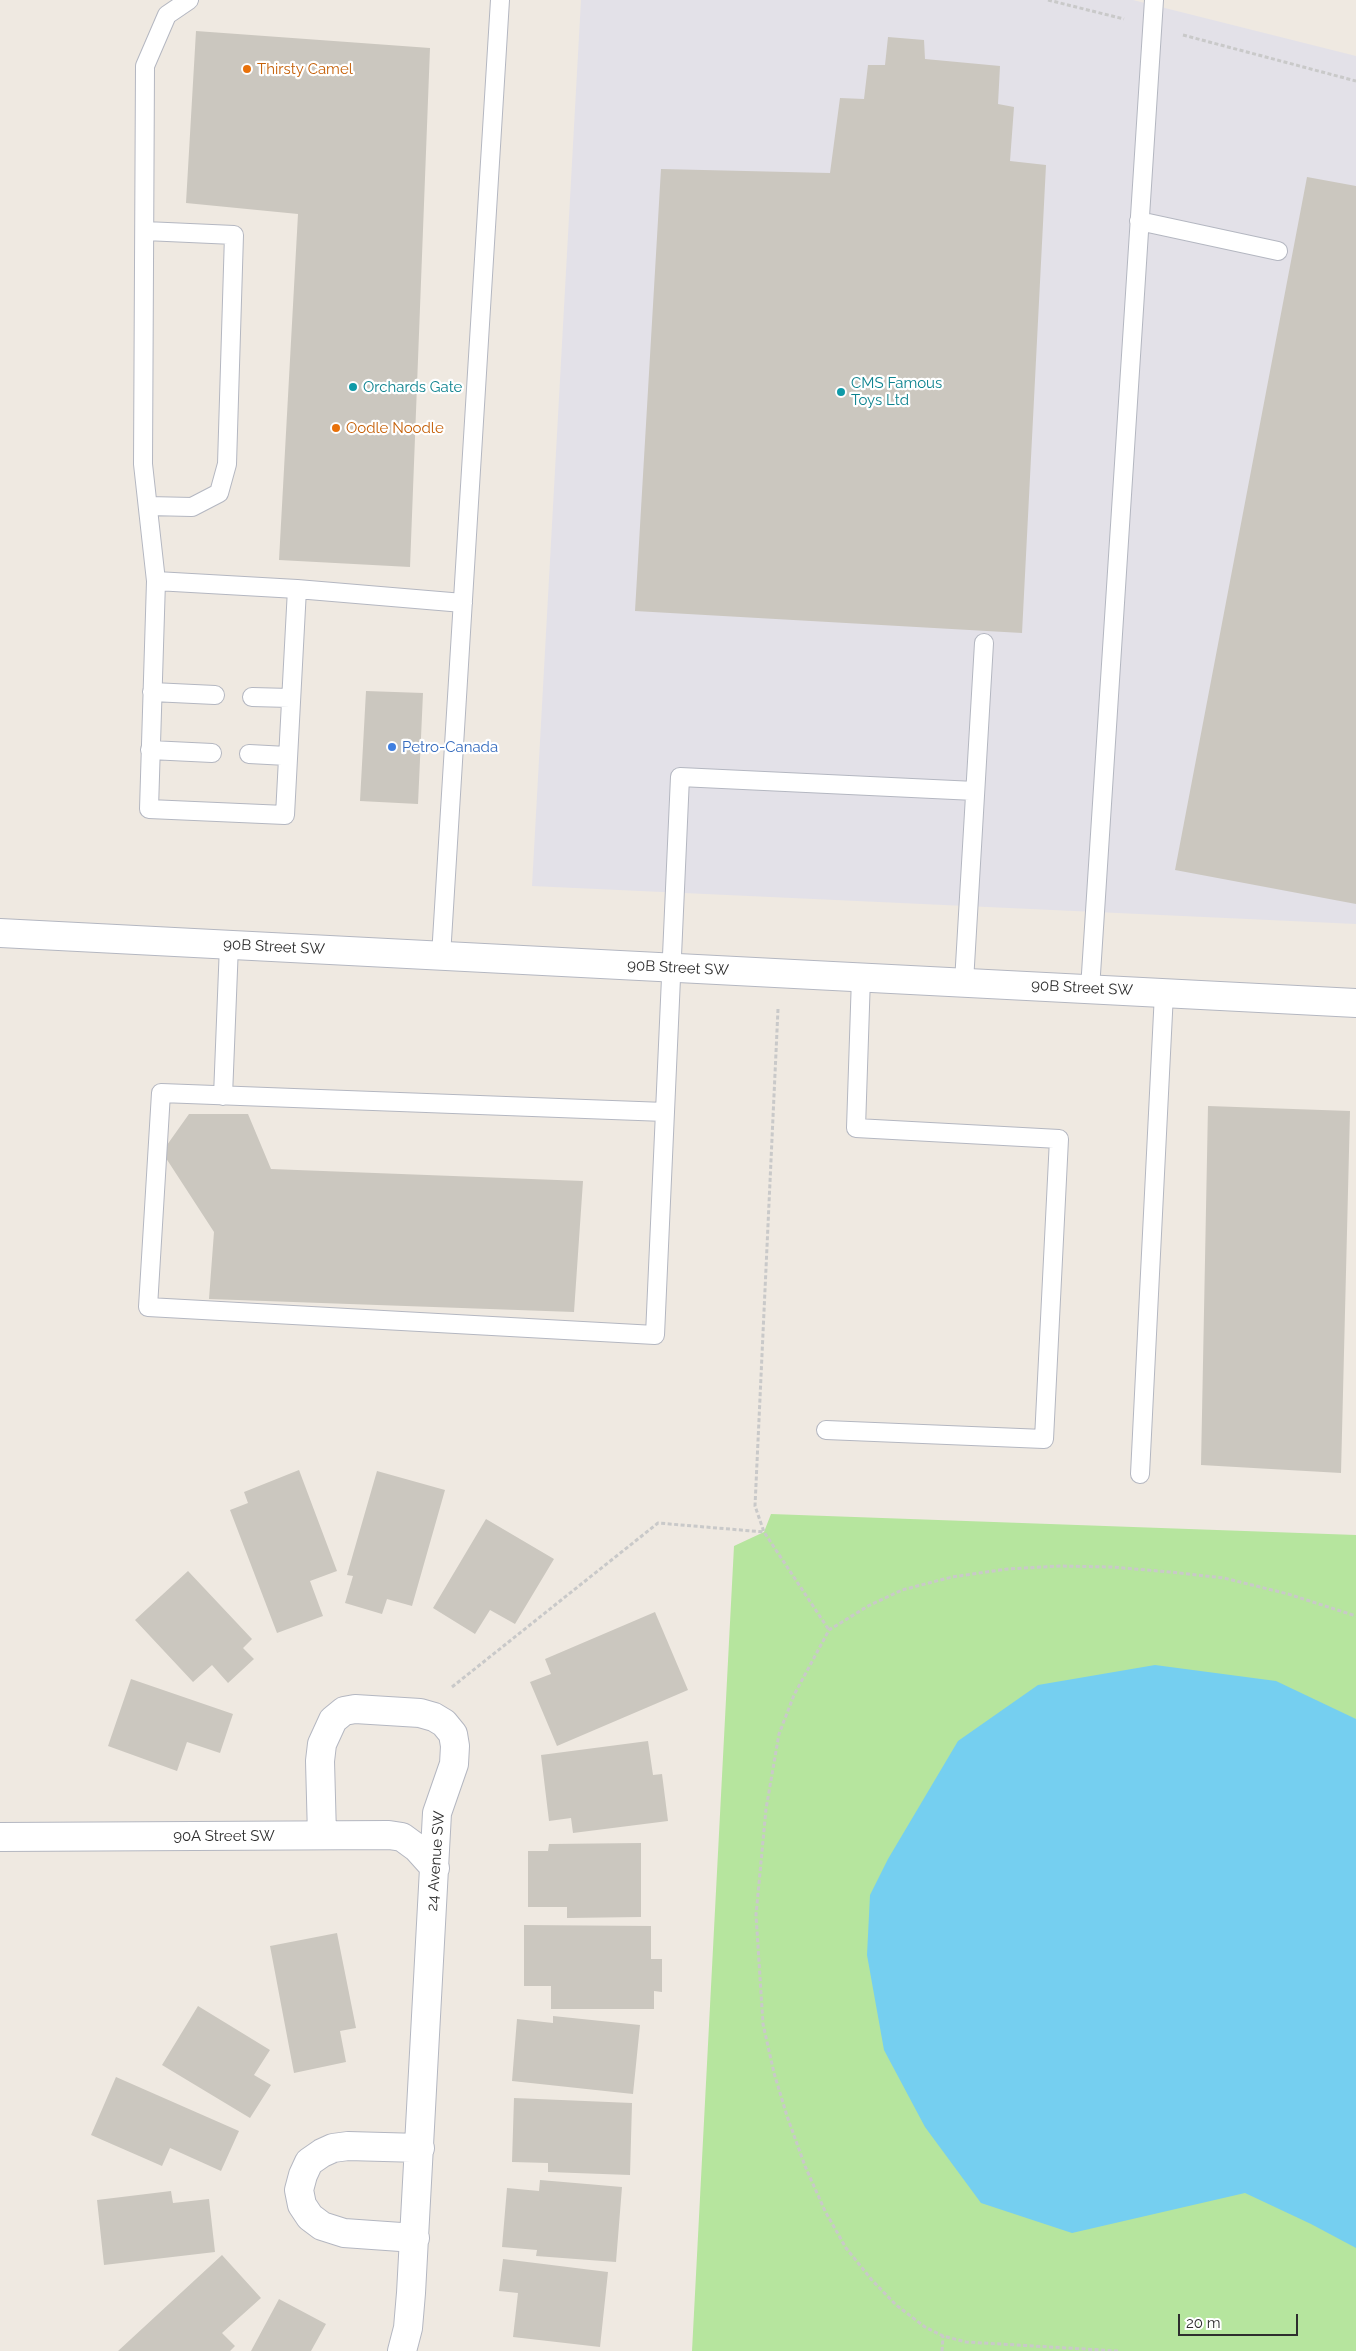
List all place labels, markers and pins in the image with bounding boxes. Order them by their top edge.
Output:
place label: Thirsty Camel [257,60,353,78]
marker: Thirsty Camel [241,63,253,75]
place label: CMS Famous Toys Ltd [851,374,942,409]
place label: Orchards Gate [363,378,462,396]
marker: Orchards Gate [347,381,359,393]
marker: CMS Famous Toys Ltd [835,386,847,398]
place label: Oodle Noodle [346,419,444,437]
marker: Oodle Noodle [330,422,342,434]
place label: Petro-Canada [402,738,498,756]
marker: Petro-Canada [386,741,398,753]

